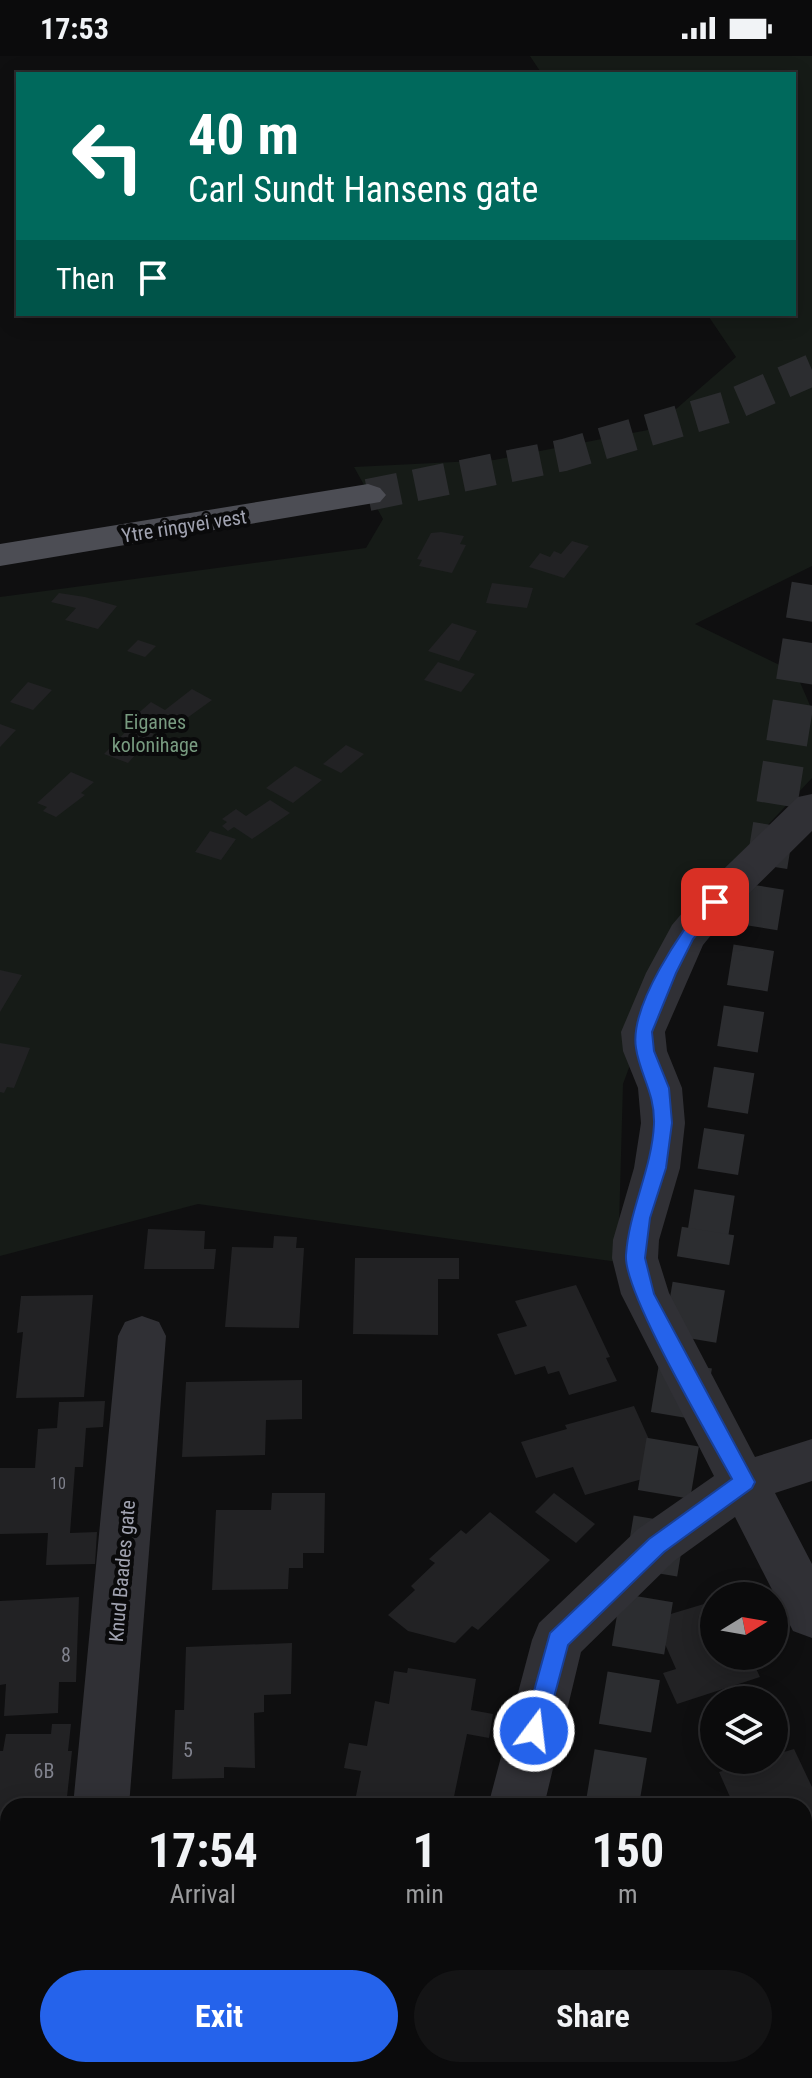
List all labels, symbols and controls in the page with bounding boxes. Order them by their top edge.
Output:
text: 17:53 [40,11,109,46]
text: 40 m [188,102,299,168]
icon: left [56,104,160,208]
text: Carl Sundt Hansens gate [188,169,538,211]
icon: arrive [131,256,175,300]
text: Then [56,261,115,296]
street label: Ytre ringvei vest [120,504,248,548]
park label: Eiganes kolonihage [112,710,198,757]
pin [681,868,749,936]
icon: arrive [693,880,737,924]
house number: 10 [50,1474,66,1493]
street label: Knud Baades gate [104,1499,140,1643]
north arrow [700,1582,788,1670]
map controls [700,1582,788,1774]
house number: 8 [61,1643,71,1667]
button: layers [700,1686,788,1774]
position arrow [492,1689,576,1773]
house number: 5 [183,1738,193,1762]
house number: 6B [34,1759,54,1783]
text: 17:54 [148,1822,258,1879]
text: 1 [413,1822,437,1879]
text: 150 [591,1822,664,1879]
text: Arrival [170,1879,236,1909]
text: min [406,1879,444,1909]
text: m [618,1879,638,1909]
button: Exit [40,1970,398,2062]
button: Share [414,1970,772,2062]

